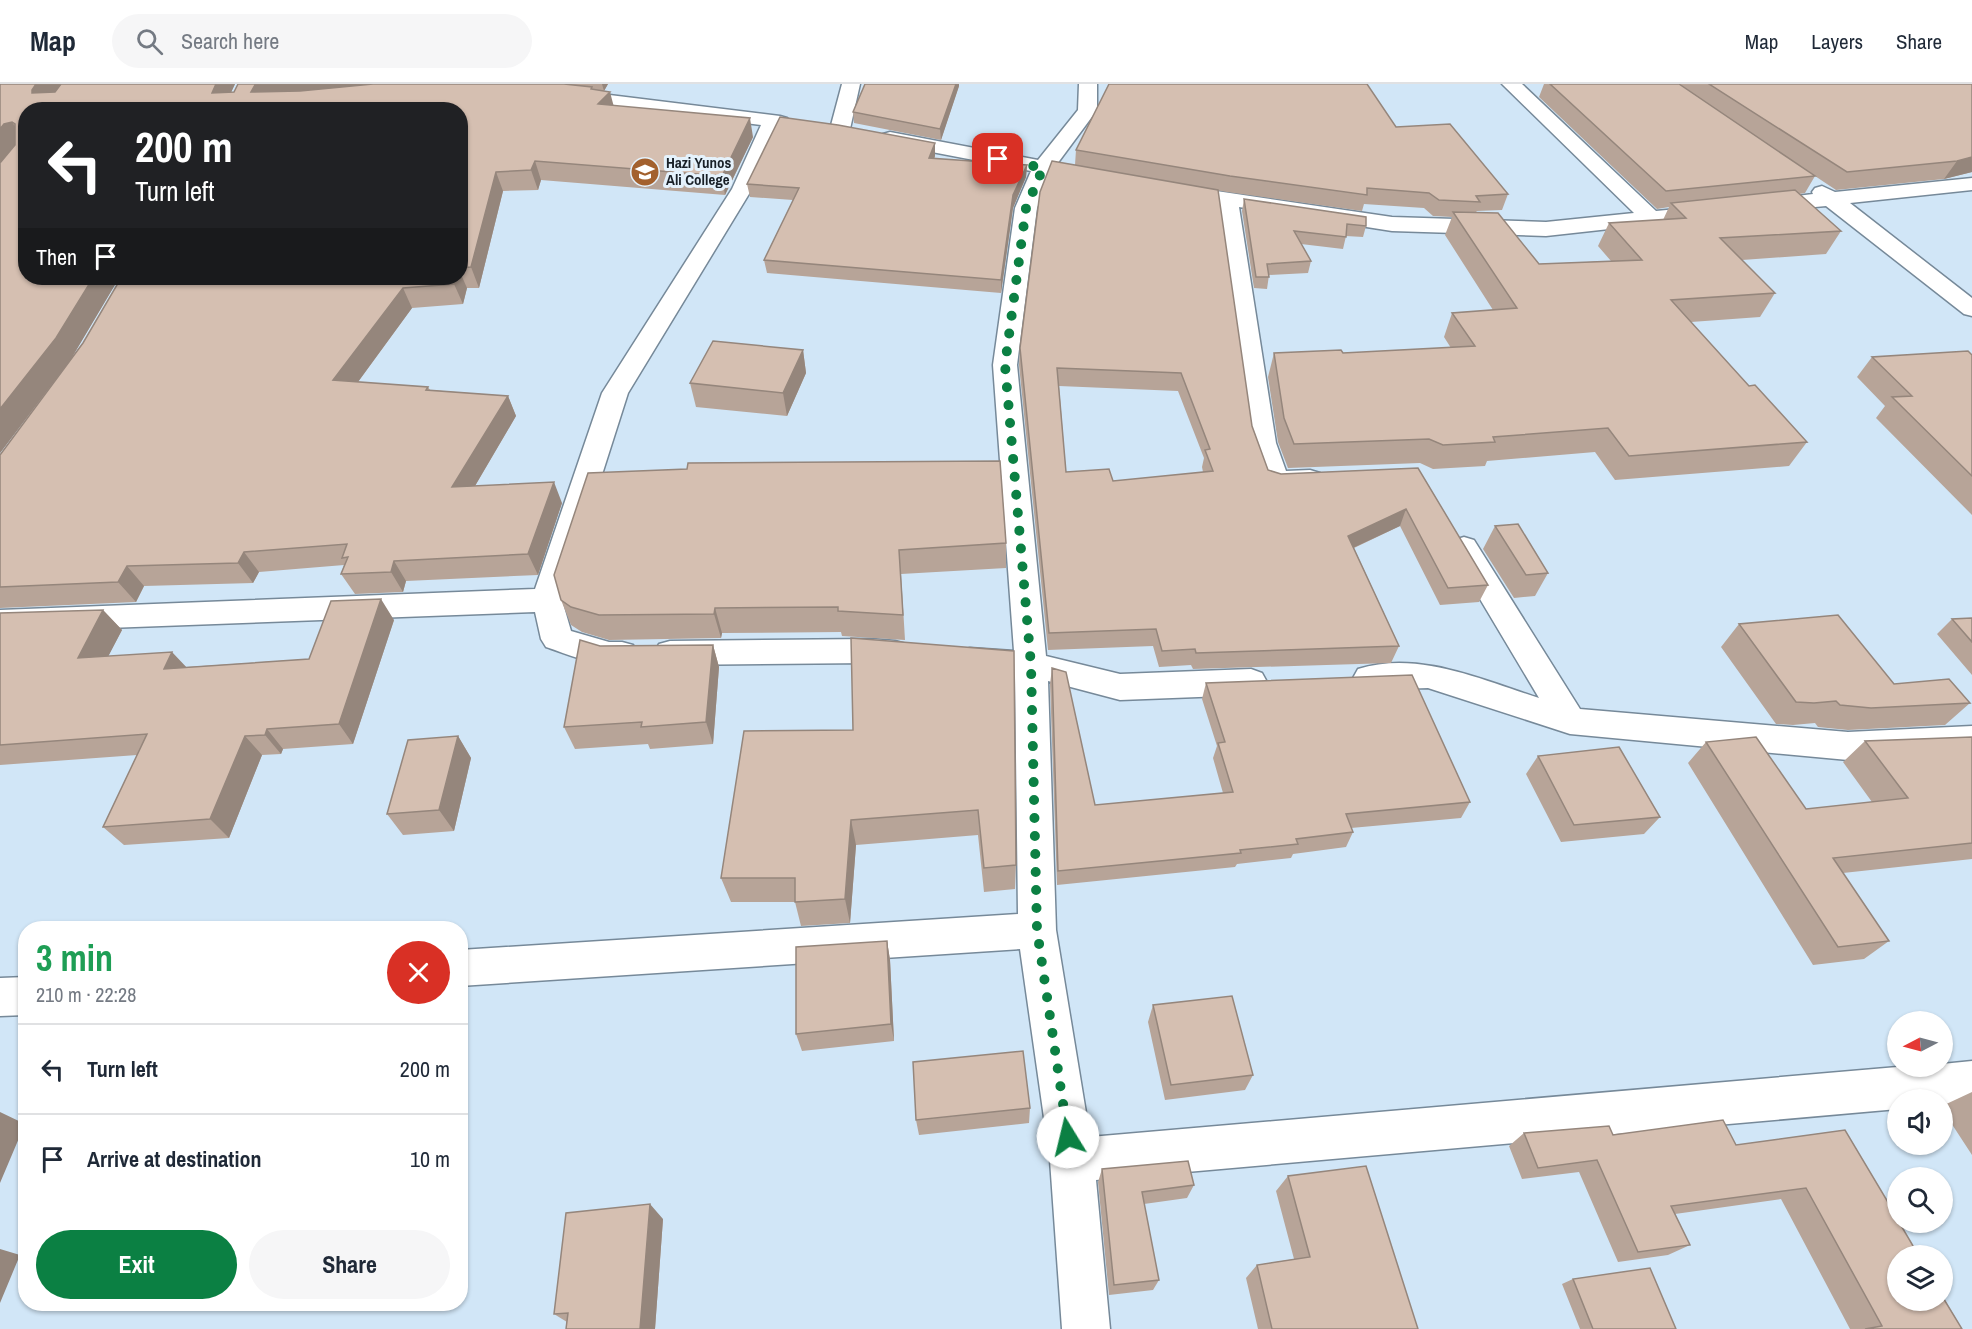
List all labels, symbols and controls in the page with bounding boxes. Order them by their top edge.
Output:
search box [112,14,532,68]
text: Map [30,22,76,60]
icon: search [133,25,166,58]
text: Search here [181,26,279,56]
text: Map [1745,27,1778,56]
text: Layers [1811,27,1863,56]
text: Share [1896,27,1942,56]
text: 200 m [135,119,233,175]
icon: left [36,126,114,204]
pin [972,133,1023,184]
icon: arrive [981,142,1014,175]
place label: Hazi Yunos Ali College [666,152,732,190]
school or university icon: Hazi Yunos Ali College [629,156,661,188]
text: Turn left [135,173,214,209]
icon: arrive [89,240,122,273]
text: Then [36,242,77,272]
text: 3 min [36,934,113,982]
button: close [387,941,450,1004]
text: 210 m · 22:28 [36,981,136,1008]
north arrow [1887,1011,1953,1077]
map controls [1887,1011,1953,1311]
icon: left [36,1053,69,1086]
text: Turn left [87,1054,158,1084]
text: 200 m [400,1054,450,1084]
button: sound [1887,1089,1953,1155]
position arrow [1036,1105,1100,1169]
icon: arrive [36,1143,69,1176]
text: Arrive at destination [87,1144,261,1174]
text: 10 m [410,1144,450,1174]
button: search [1887,1167,1953,1233]
button: Exit [36,1230,237,1299]
button: Share [249,1230,450,1299]
button: layers [1887,1245,1953,1311]

